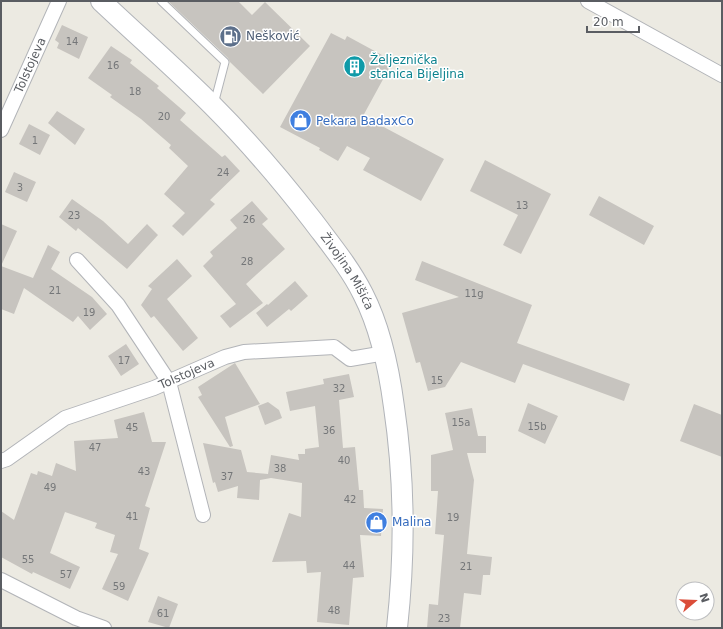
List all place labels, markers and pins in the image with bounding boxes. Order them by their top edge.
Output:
fuel station icon: Nešković [217,23,243,49]
place label: Nešković [246,29,300,43]
place label: Željeznička stanica Bijeljina [370,52,464,81]
building icon: Željeznička stanica Bijeljina [341,54,367,80]
shop icon: Pekara BadaxCo [287,108,313,134]
place label: Pekara BadaxCo [316,114,414,128]
shop icon: Malina [364,509,390,535]
place label: Malina [392,515,431,529]

